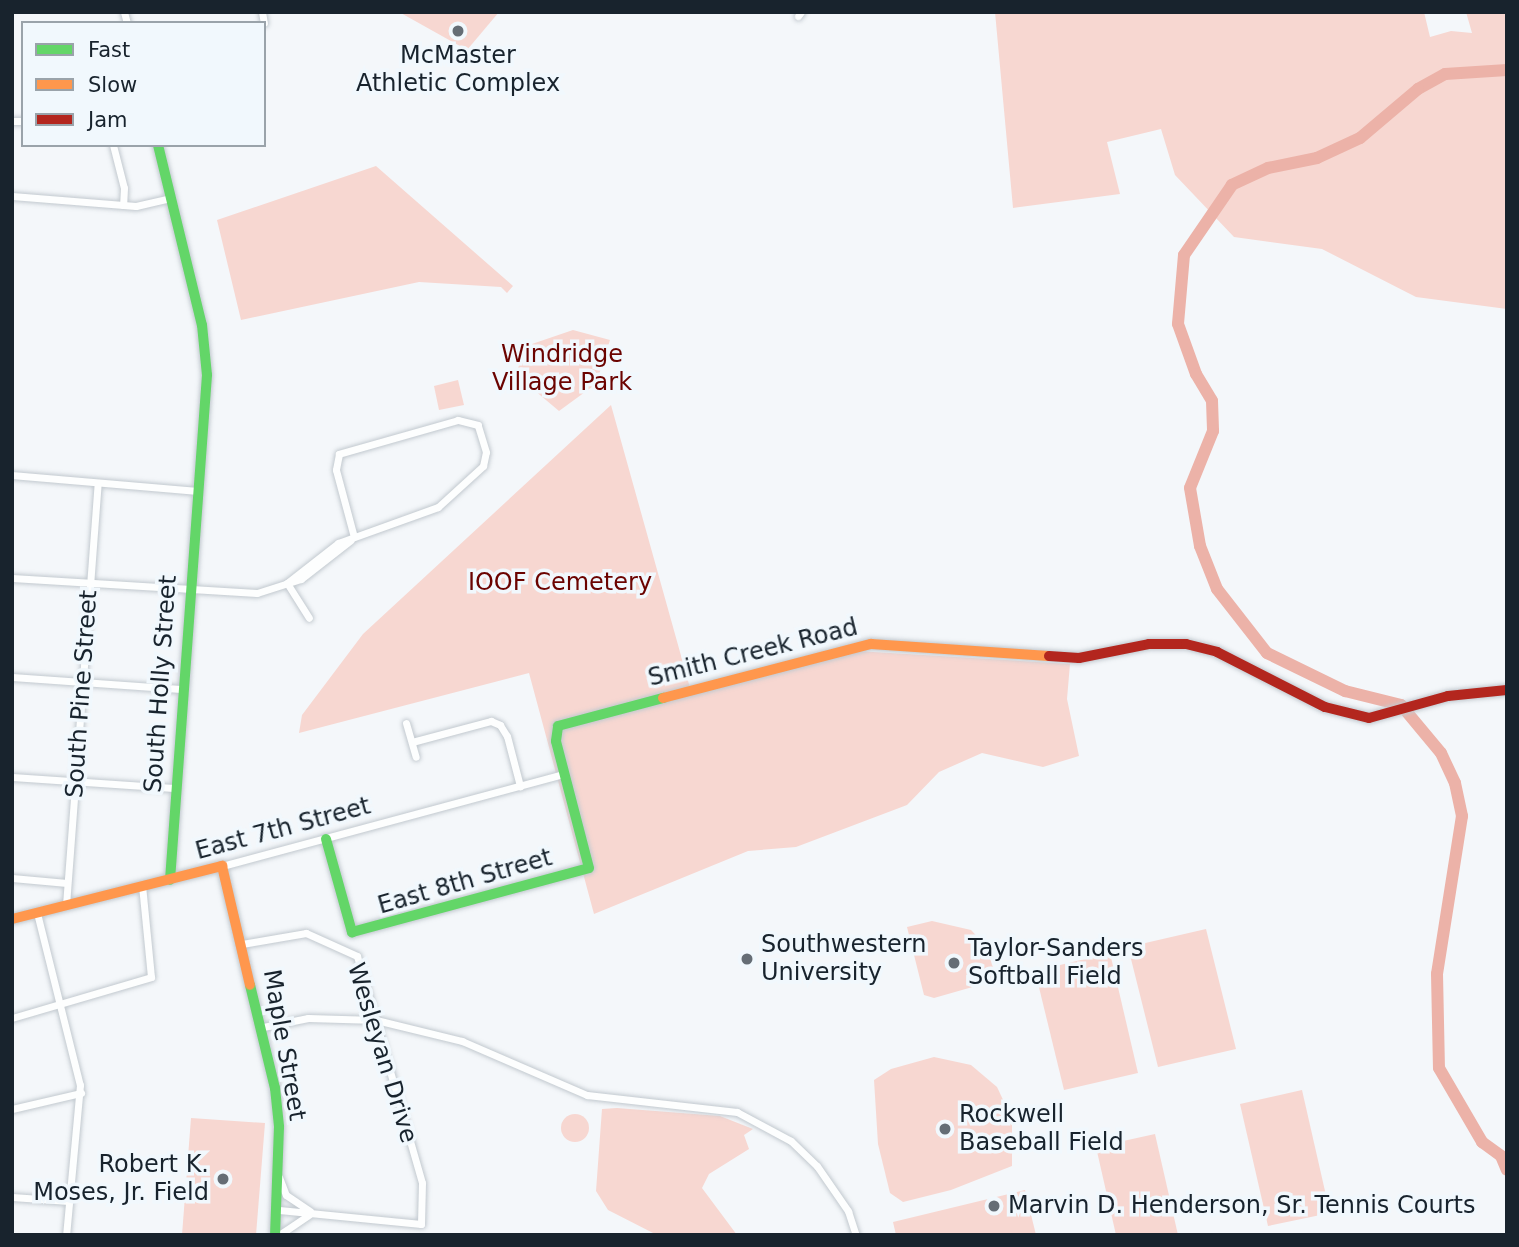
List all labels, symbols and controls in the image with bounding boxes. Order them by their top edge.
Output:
legend [21,21,266,147]
marker: McMaster Athletic Complex [450,23,466,39]
text: Fast [88,38,130,62]
place label: McMaster Athletic Complex [356,42,560,98]
text: Slow [88,73,137,97]
text: Jam [88,108,128,132]
park label: Windridge Village Park [492,341,632,397]
park label: IOOF Cemetery [468,569,652,597]
street label: South Holly Street [139,574,183,794]
street label: South Pine Street [60,589,104,799]
street label: Smith Creek Road [645,613,861,693]
street label: East 7th Street [192,792,374,866]
street label: East 8th Street [375,843,555,921]
place label: Southwestern University [761,931,926,987]
place label: Taylor-Sanders Softball Field [968,935,1143,991]
marker: Southwestern University [739,951,755,967]
marker: Taylor-Sanders Softball Field [946,955,962,971]
street label: Wesleyan Drive [341,959,423,1147]
street label: Maple Street [257,967,311,1123]
place label: Rockwell Baseball Field [959,1101,1124,1157]
marker: Rockwell Baseball Field [937,1121,953,1137]
place label: Robert K. Moses, Jr. Field [33,1151,209,1207]
marker: Robert K. Moses, Jr. Field [215,1171,231,1187]
place label: Marvin D. Henderson, Sr. Tennis Courts [1008,1192,1475,1220]
marker: Marvin D. Henderson, Sr. Tennis Courts [986,1198,1002,1214]

